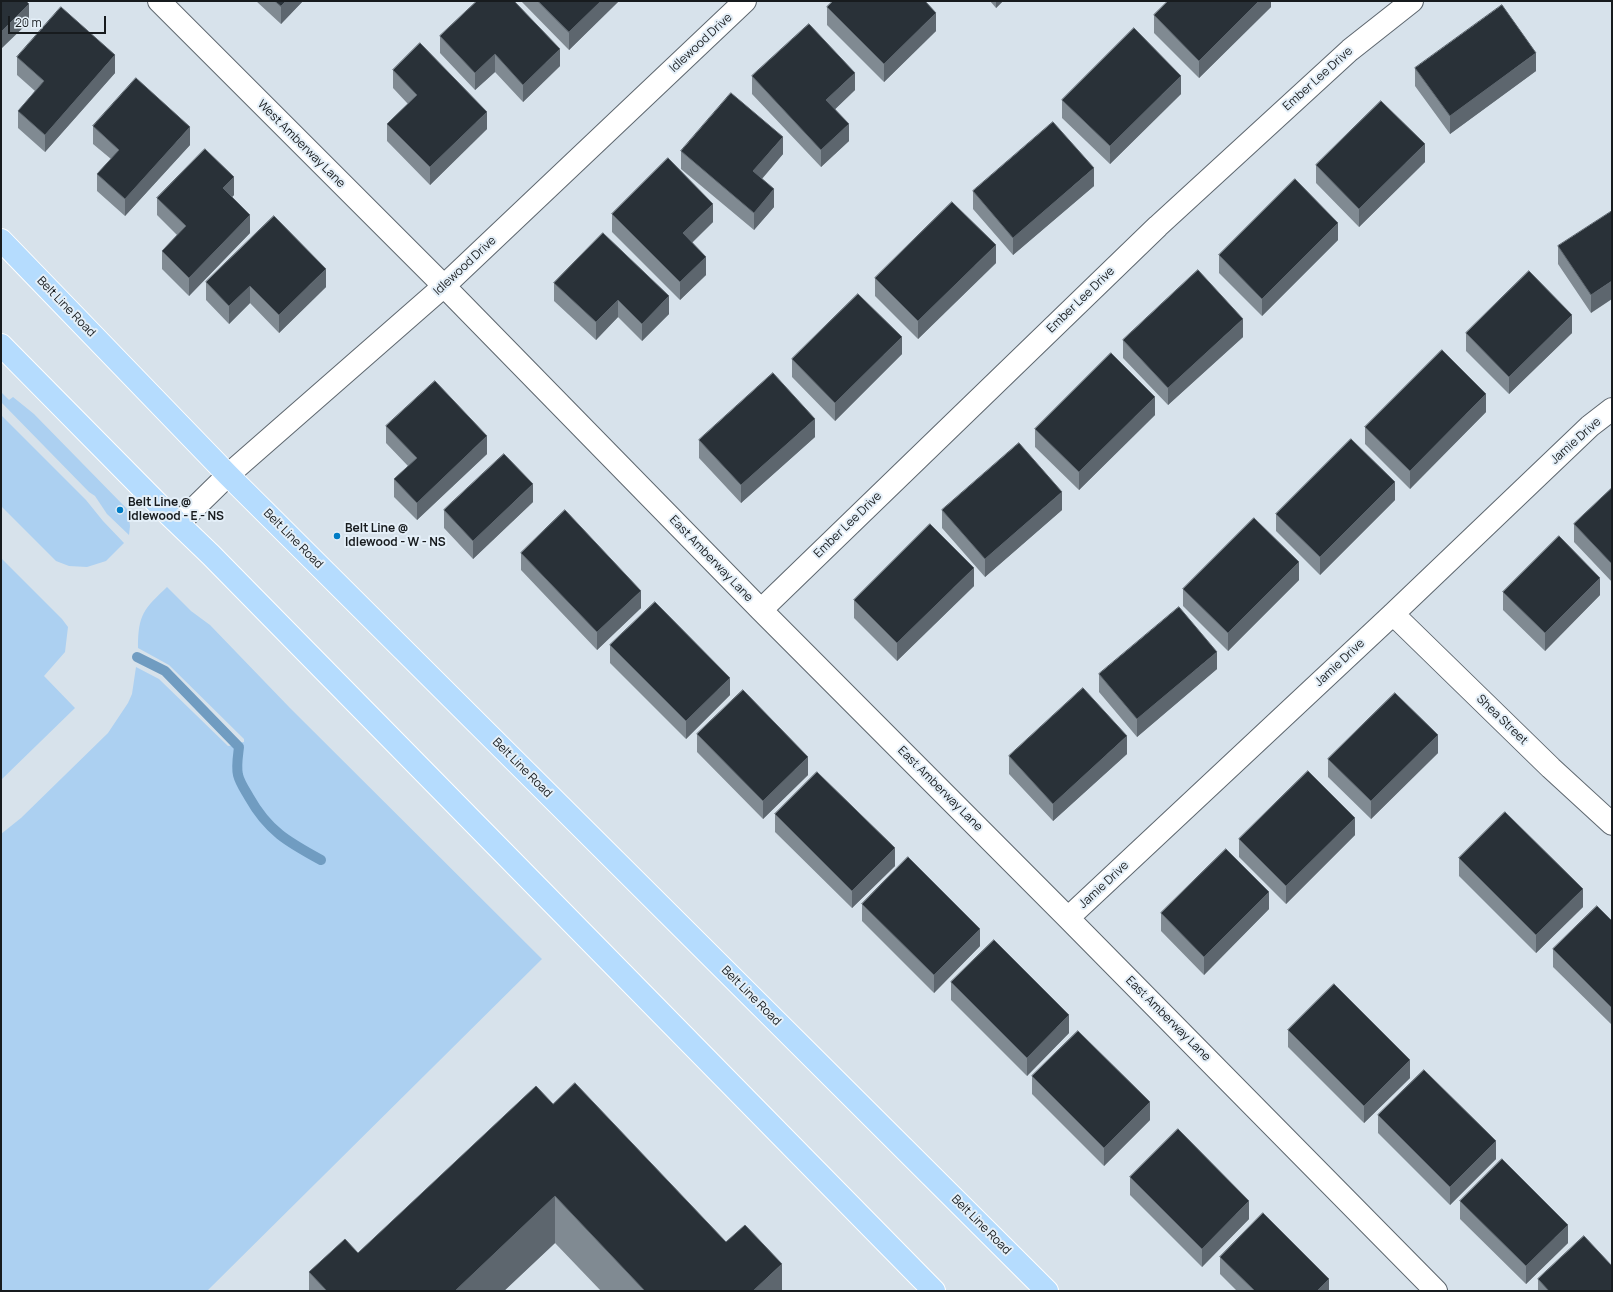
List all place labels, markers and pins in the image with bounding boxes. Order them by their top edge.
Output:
place label: Belt Line @ Idlewood - E - NS [128,496,224,524]
marker: Belt Line @ Idlewood - E - NS [115,505,125,515]
place label: Belt Line @ Idlewood - W - NS [345,522,446,550]
marker: Belt Line @ Idlewood - W - NS [332,531,342,541]

